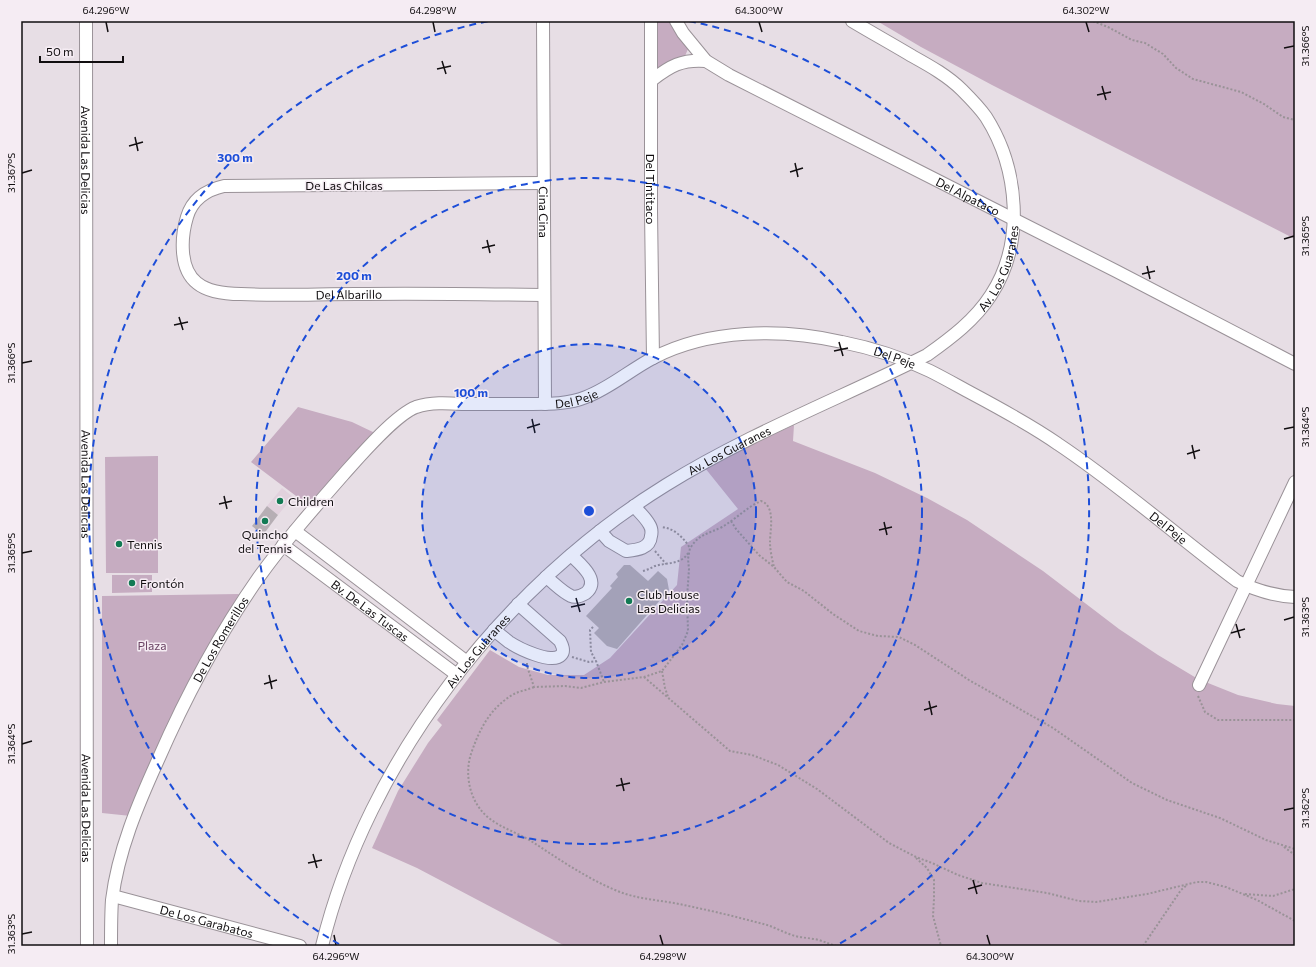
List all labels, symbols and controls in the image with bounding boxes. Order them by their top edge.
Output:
text: 64.296°W [83,4,129,16]
text: 64.298°W [410,4,456,16]
text: 64.300°W [735,4,783,16]
text: 64.302°W [1062,4,1110,16]
text: 31.366°S [1299,26,1311,66]
scale bar [40,38,123,64]
text: 50 m [46,44,74,58]
street label: Avenida Las Delicias [79,106,93,214]
text: 300 m [217,150,253,164]
text: 31.367°S [5,153,17,193]
street label: Del Tintitaco [644,154,658,224]
street label: Del Alpataco [934,174,1002,218]
street label: De Las Chilcas [305,178,383,192]
street label: Cina Cina [537,186,551,238]
text: 31.365°S [1299,216,1311,256]
street label: Av. Los Guaranes [975,225,1020,314]
text: 200 m [336,268,372,282]
street label: Del Albarillo [316,287,382,301]
text: 31.366°S [5,343,17,383]
street label: Del Peje [872,343,918,371]
text: 100 m [454,385,488,399]
street label: Del Peje [554,386,600,411]
text: 31.364°S [1299,407,1311,447]
street label: Av. Los Guaranes [685,423,773,478]
street label: Avenida Las Delicias [79,430,94,538]
place label: Children [288,494,334,508]
marker: Children [275,496,285,506]
centre of rings [582,504,596,518]
street label: Del Peje [1147,508,1190,547]
marker: Quincho del Tennis [260,516,270,526]
place label: Quincho del Tennis [238,527,292,555]
text: 31.365°S [5,533,17,573]
place label: Tennis [127,537,162,551]
marker: Tennis [114,539,124,549]
place label: Frontón [140,576,184,590]
street label: Bv. De Las Tuscas [329,577,412,644]
marker: Frontón [127,578,137,588]
place label: Club House Las Delicias [637,587,700,615]
street label: De Los Romerillos [190,593,251,685]
marker: Club House Las Delicias [624,596,634,606]
text: 31.363°S [1299,597,1311,637]
street label: Av. Los Guaranes [443,611,513,690]
park label: Plaza [137,638,167,652]
text: 31.364°S [5,724,17,764]
street label: Avenida Las Delicias [80,754,94,862]
text: 31.362°S [1299,788,1311,828]
street label: De Los Garabatos [159,902,255,940]
text: 31.363°S [5,914,17,954]
text: 64.296°W [313,950,359,962]
text: 64.298°W [640,950,686,962]
text: 64.300°W [966,950,1014,962]

